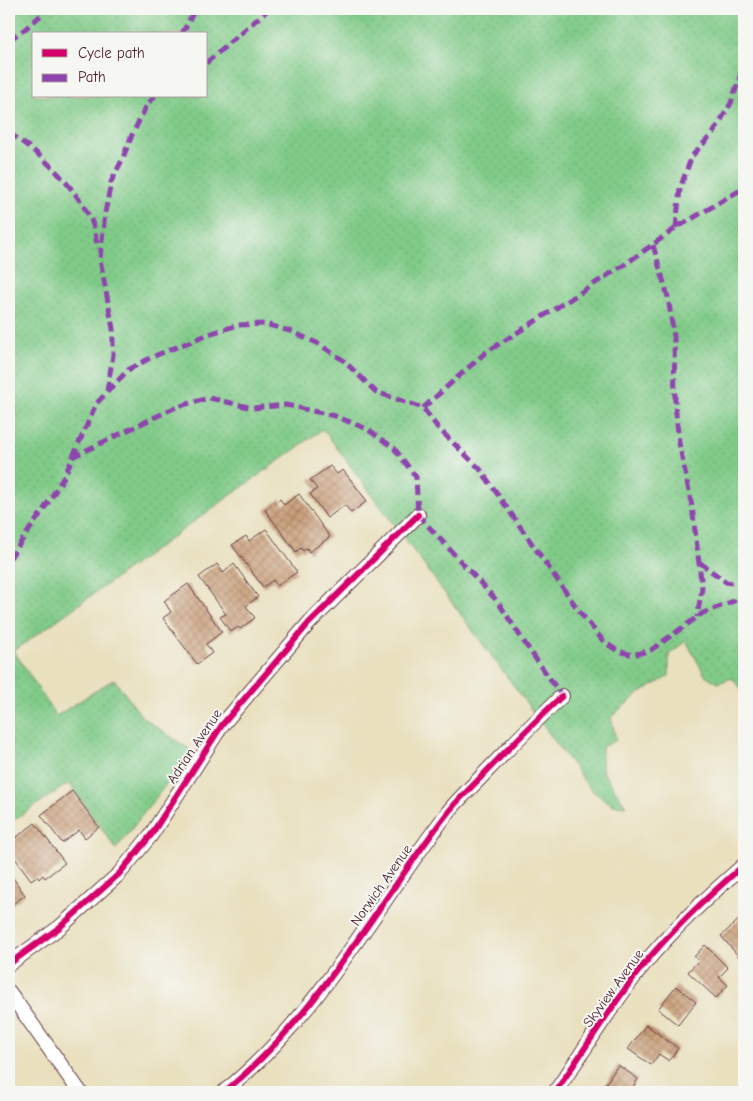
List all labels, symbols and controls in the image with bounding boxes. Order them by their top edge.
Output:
legend [32,32,208,98]
text: Cycle path [78,44,145,62]
text: Path [78,68,106,86]
street label: Adrian Avenue [163,706,226,787]
street label: Norwich Avenue [347,841,416,929]
street label: Skyview Avenue [579,946,647,1031]

